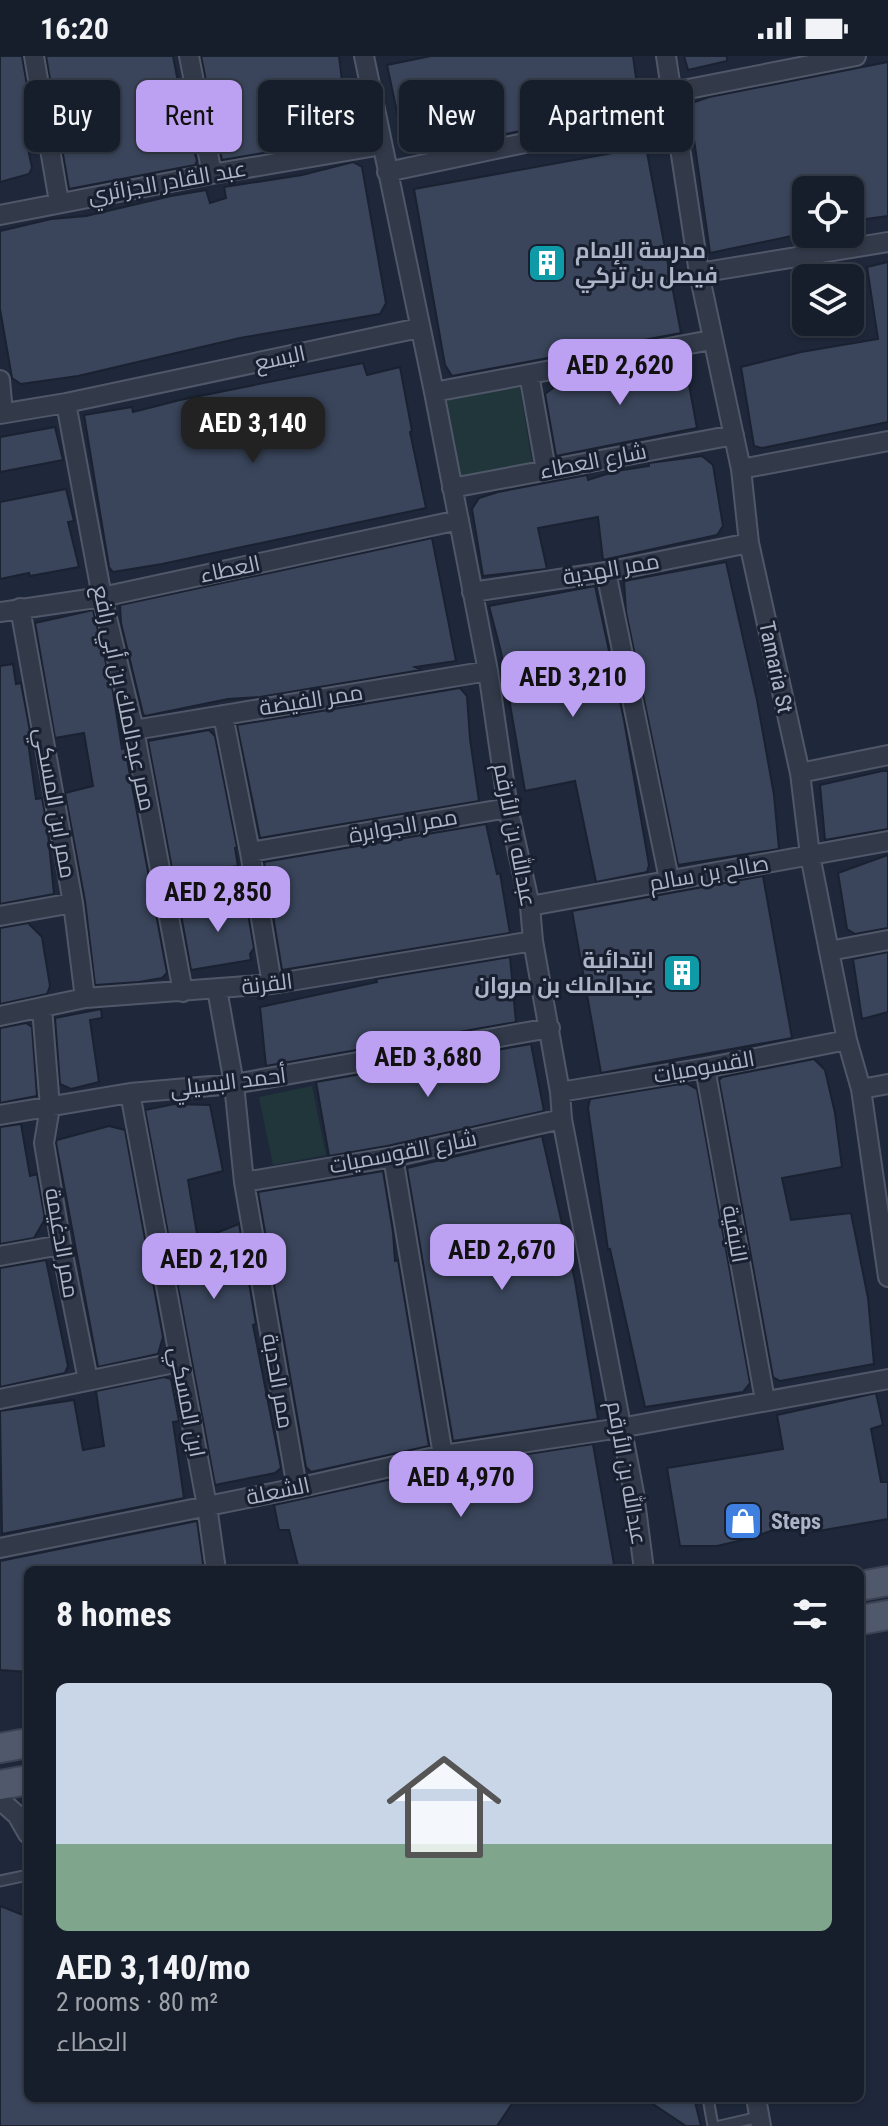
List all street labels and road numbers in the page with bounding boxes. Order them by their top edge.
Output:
street label: عبد القادر الجزائري [86,156,249,212]
street label: اليسع [252,340,308,378]
street label: شارع العطاء [537,438,649,486]
street label: ممر الهدية [561,548,661,591]
street label: العطاء [198,550,262,588]
street label: ممر عبدالملك بن أبي رافع [84,583,161,814]
street label: Tamaria St [754,619,798,715]
street label: ممر الفيضة [257,679,365,721]
street label: ممر ابن المسكي [26,726,81,881]
street label: عبدالله بن الأرقم [486,761,543,909]
street label: ممر الجوابرة [347,804,459,848]
street label: صالح بن سالم [647,850,771,899]
street label: القرنة [240,968,294,1000]
street label: القسوميات [652,1046,756,1088]
street label: أحمد البسيلي [168,1061,288,1105]
street label: شارع القوسميات [327,1125,479,1181]
street label: ممر الدغيمة [40,1186,84,1300]
street label: النبقية [718,1203,752,1265]
street label: ممر الحدبة [257,1331,299,1431]
street label: ابن المسكي [160,1345,210,1460]
street label: عبدالله بن الأرقم [599,1399,654,1547]
street label: الشعلة [244,1472,312,1510]

